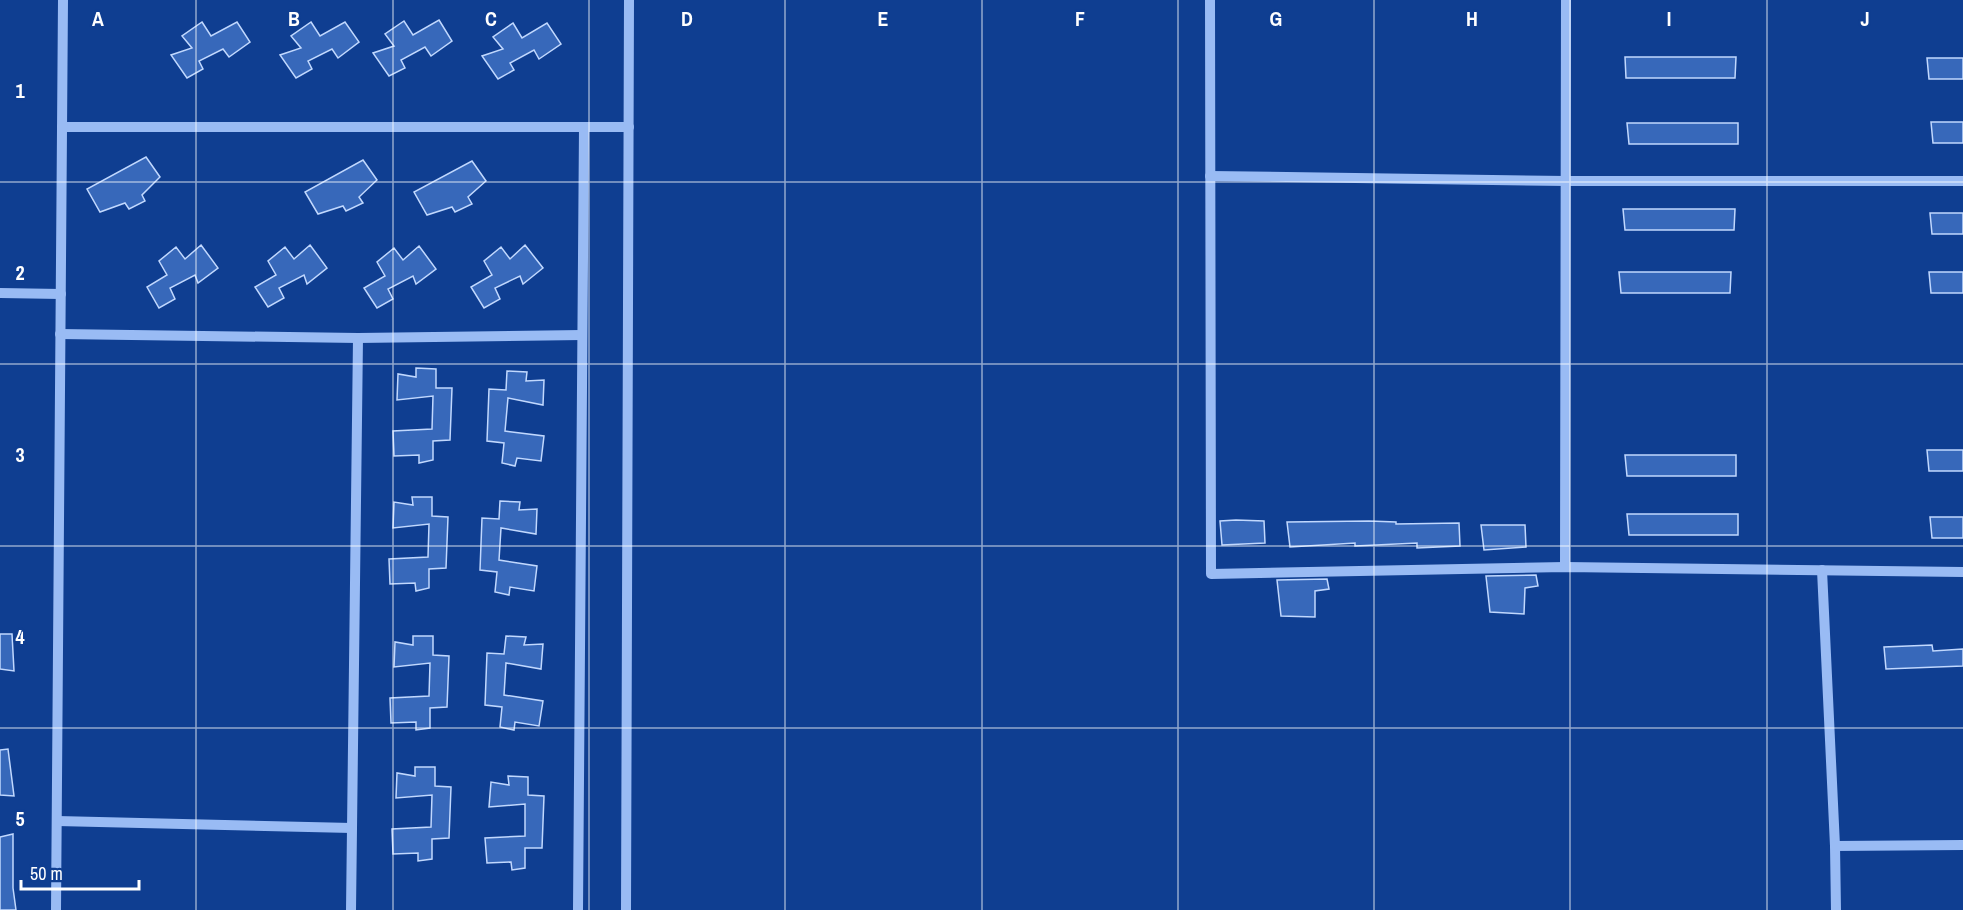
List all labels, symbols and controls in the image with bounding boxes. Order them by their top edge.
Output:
text: A [92,5,104,32]
text: B [288,5,300,32]
text: C [485,5,497,32]
text: D [681,5,693,32]
text: E [878,5,889,32]
text: F [1075,5,1085,32]
text: G [1270,5,1282,32]
text: H [1466,5,1478,32]
text: I [1667,5,1671,32]
text: J [1860,5,1870,32]
text: 1 [15,77,25,104]
text: 2 [15,259,25,286]
text: 3 [15,441,25,468]
text: 4 [15,623,25,650]
text: 5 [15,805,25,832]
scale bar [21,853,140,891]
text: 50 m [30,861,63,886]

